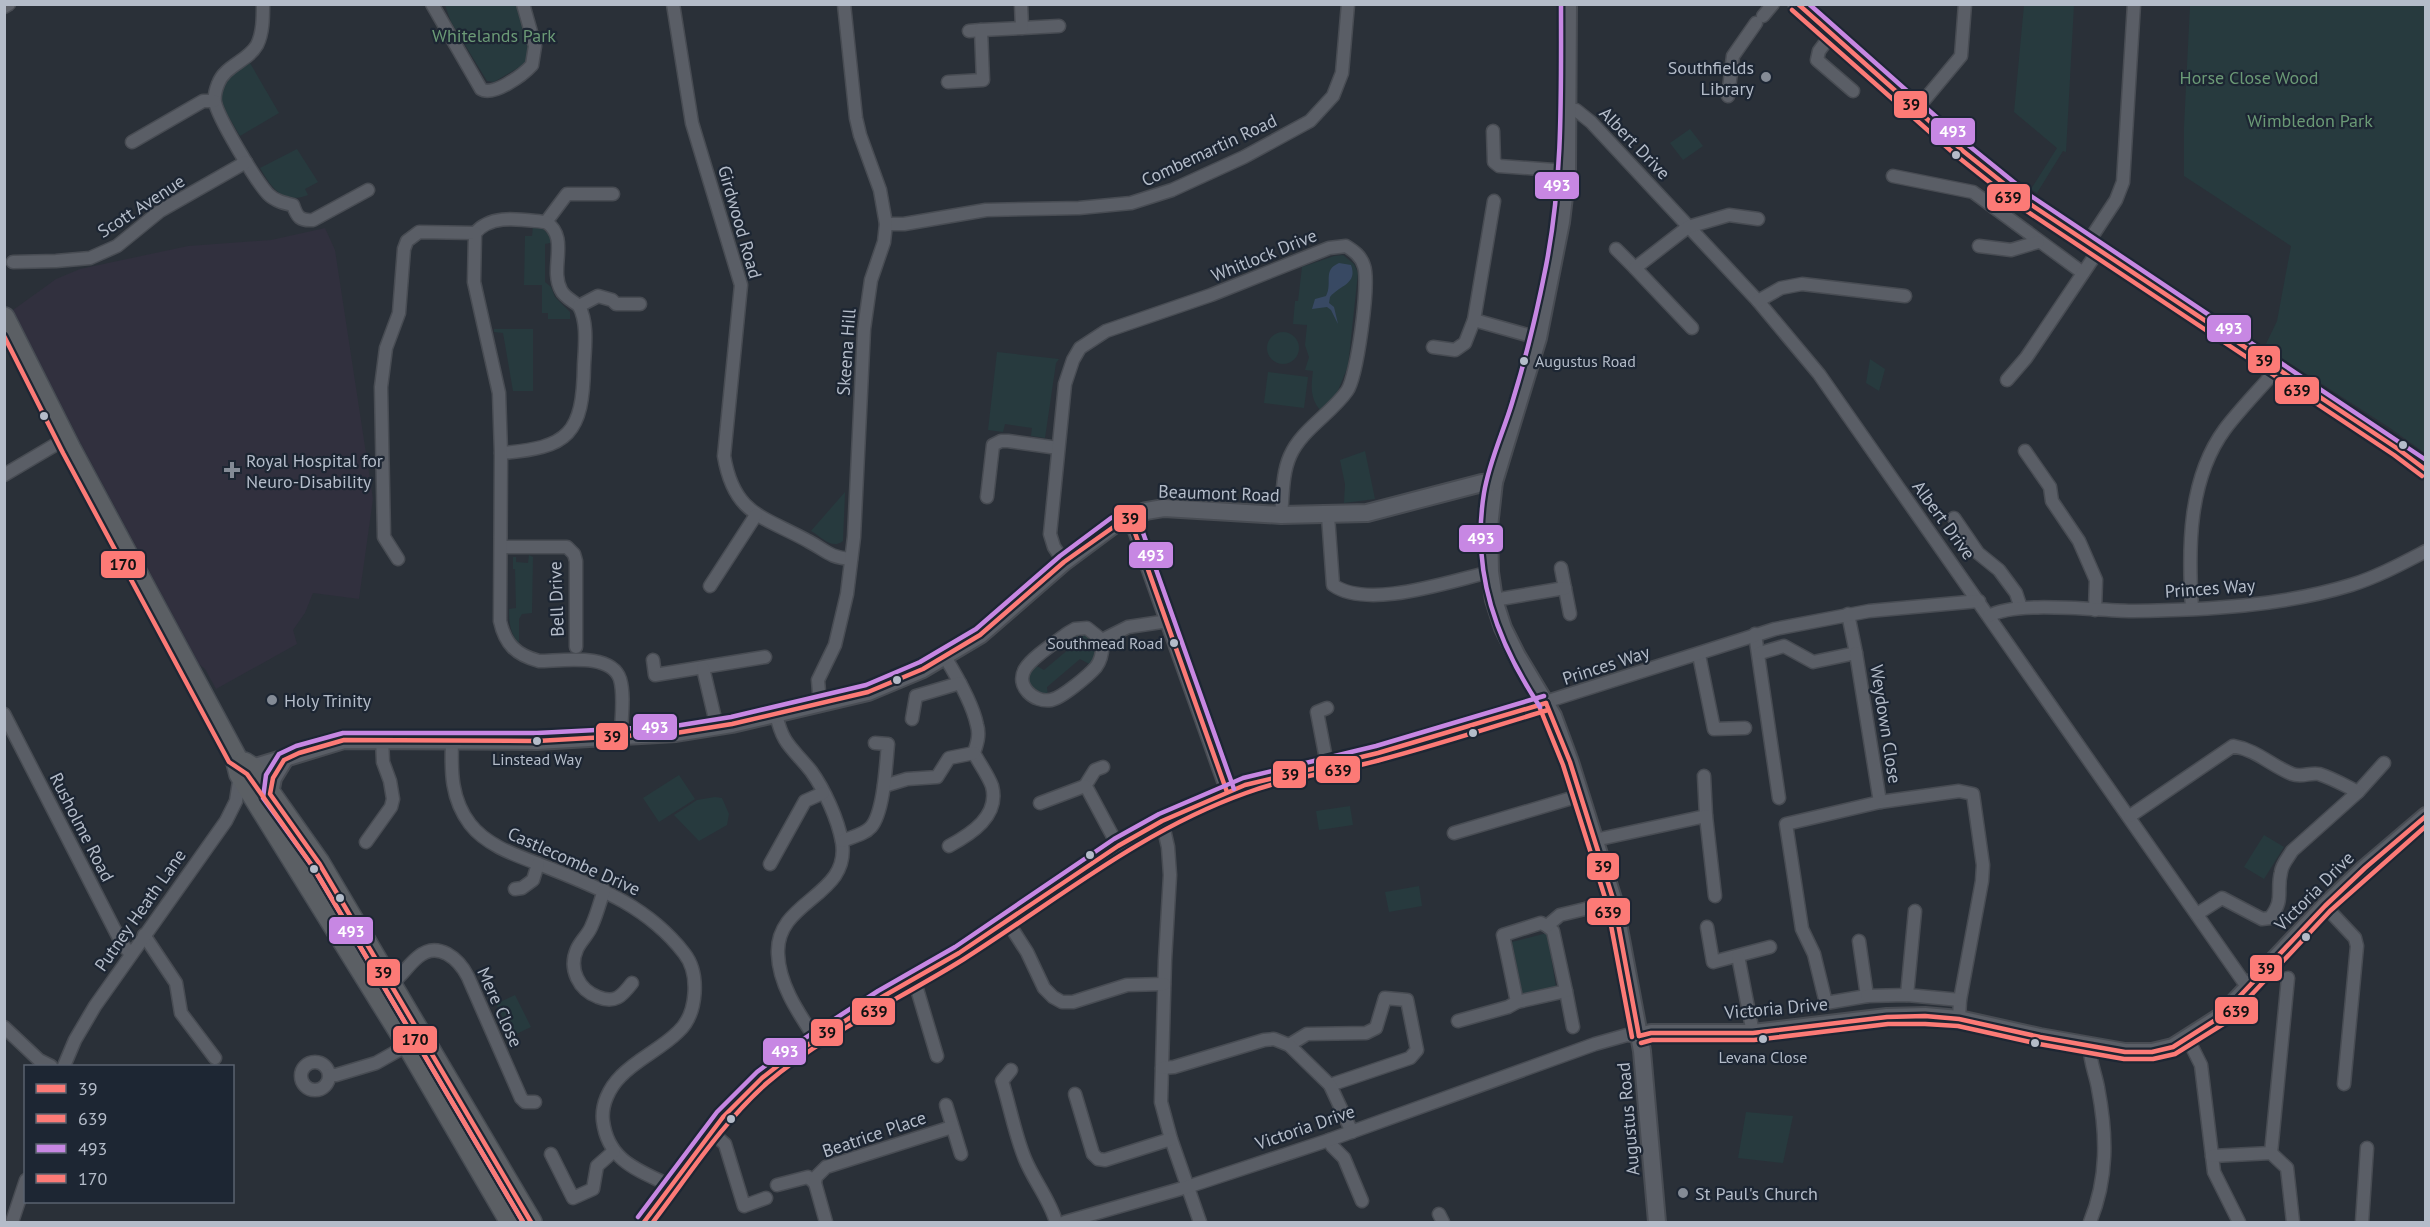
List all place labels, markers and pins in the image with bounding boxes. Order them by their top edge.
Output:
place label: Southfields Library [1668,56,1755,100]
marker: Southfields Library [1759,70,1773,84]
unlabelled marker [1950,149,1962,161]
place label: Augustus Road [1535,351,1636,371]
marker: Augustus Road [1518,355,1530,367]
unlabelled marker [38,410,50,422]
unlabelled marker [2397,439,2409,451]
place label: Royal Hospital for Neuro-Disability [246,449,383,493]
marker: Royal Hospital for Neuro-Disability [223,461,241,479]
place label: Southmead Road [1047,633,1163,653]
marker: Southmead Road [1168,637,1180,649]
unlabelled marker [891,674,903,686]
place label: Holy Trinity [284,689,372,712]
marker: Holy Trinity [265,693,279,707]
unlabelled marker [1467,727,1479,739]
marker: Linstead Way [531,735,543,747]
place label: Linstead Way [492,749,583,769]
unlabelled marker [1084,849,1096,861]
unlabelled marker [308,863,320,875]
unlabelled marker [334,892,346,904]
unlabelled marker [2300,931,2312,943]
marker: Levana Close [1757,1033,1769,1045]
unlabelled marker [2029,1037,2041,1049]
place label: Levana Close [1719,1047,1807,1067]
unlabelled marker [725,1113,737,1125]
place label: St Paul's Church [1695,1182,1818,1205]
marker: St Paul's Church [1676,1186,1690,1200]

